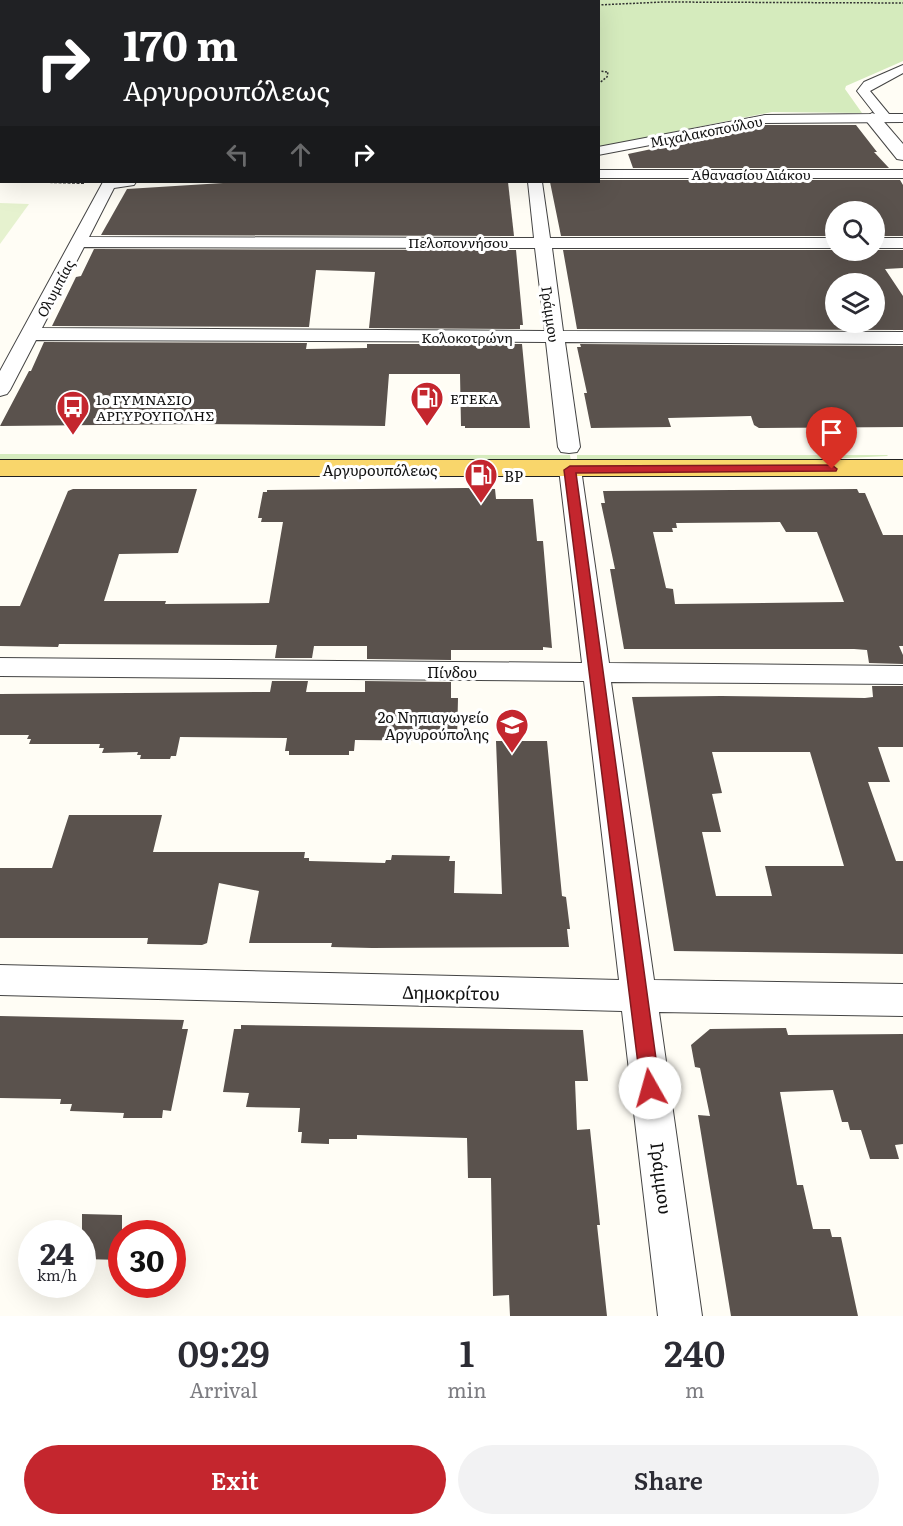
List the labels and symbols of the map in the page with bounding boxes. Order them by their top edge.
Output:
street label: Μιχαλακοπούλου [648,110,764,152]
street label: Αθανασίου Διάκου [691,164,811,184]
street label: Πελοποννήσου [408,232,508,252]
street label: Ολυμπίας [31,256,79,320]
street label: Γράμμου [537,285,565,343]
street label: Κολοκοτρώνη [421,327,513,347]
fuel station icon: ΕΤΕΚΑ [409,380,445,427]
place label: ΕΤΕΚΑ [450,388,499,408]
bus stop icon: 1ο ΓΥΜΝΑΣΙΟ ΑΡΓΥΡΟΥΠΟΛΗΣ [55,389,91,436]
place label: 1ο ΓΥΜΝΑΣΙΟ ΑΡΓΥΡΟΥΠΟΛΗΣ [96,389,214,425]
pin [806,407,857,469]
fuel station icon: BP [463,457,499,504]
street label: Αργυρουπόλεως [323,458,438,481]
place label: BP [504,464,523,487]
street label: Πίνδου [427,660,477,683]
place label: 2ο Νηπιαγωγείο Αργυρούπολης [378,705,490,745]
school or university icon: 2ο Νηπιαγωγείο Αργυρούπολης [494,707,530,754]
street label: Δημοκρίτου [402,978,500,1006]
position arrow [618,1056,682,1120]
street label: Γράμμου [644,1140,680,1216]
speed limit sign: 30 [108,1220,186,1298]

